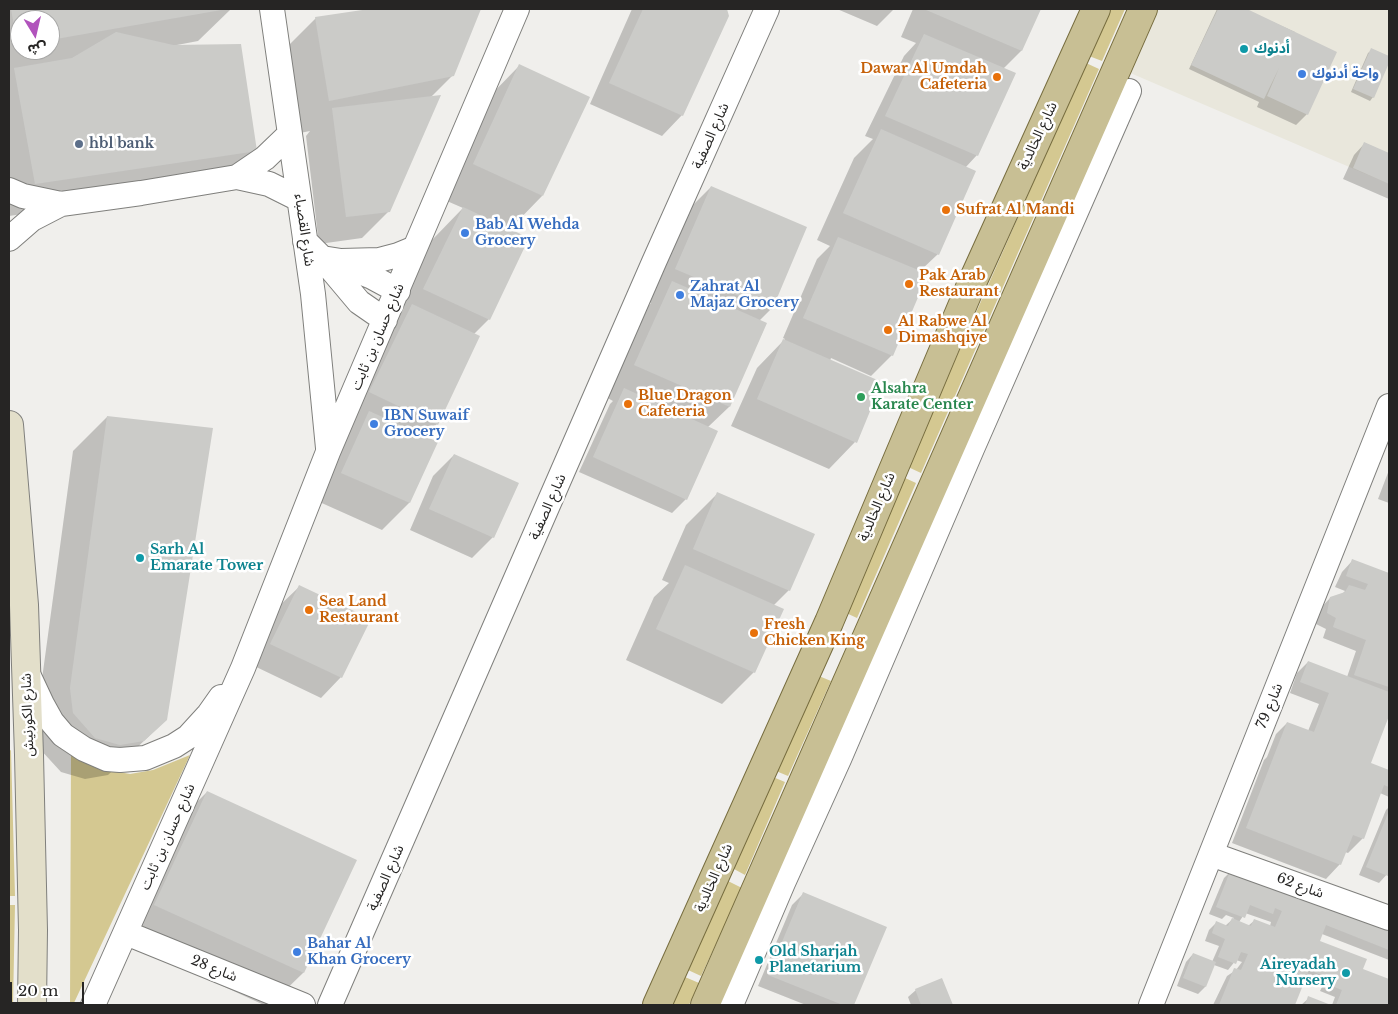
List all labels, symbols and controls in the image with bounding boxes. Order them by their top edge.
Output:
north arrow [10,10,60,60]
text: ش [26,38,48,59]
place label: أدنوك [1254,41,1290,57]
marker: أدنوك [1238,43,1250,55]
place label: Dawar Al Umdah Cafeteria [860,61,987,94]
place label: واحة أدنوك [1312,66,1379,82]
marker: واحة أدنوك [1296,68,1308,80]
marker: Dawar Al Umdah Cafeteria [991,71,1003,83]
street label: شارع الخالدية [1015,99,1061,173]
street label: شارع الصفية [689,100,733,172]
place label: hbl bank [89,136,154,152]
marker: hbl bank [73,138,85,150]
street label: شارع القصباء [291,193,317,267]
place label: Sufrat Al Mandi [956,202,1074,218]
marker: Sufrat Al Mandi [940,204,952,216]
place label: Bab Al Wehda Grocery [475,217,579,250]
marker: Bab Al Wehda Grocery [459,227,471,239]
place label: Pak Arab Restaurant [919,268,999,300]
marker: Pak Arab Restaurant [903,278,915,290]
place label: Zahrat Al Majaz Grocery [690,279,799,312]
street label: شارع حسان بن ثابت [348,281,408,393]
marker: Zahrat Al Majaz Grocery [674,289,686,301]
place label: Al Rabwe Al Dimashqiye [898,314,987,347]
marker: Al Rabwe Al Dimashqiye [882,324,894,336]
place label: Alsahra Karate Center [871,381,973,414]
place label: Blue Dragon Cafeteria [638,388,732,421]
marker: Alsahra Karate Center [855,391,867,403]
marker: Blue Dragon Cafeteria [622,398,634,410]
place label: IBN Suwaif Grocery [384,408,469,441]
marker: IBN Suwaif Grocery [368,418,380,430]
street label: شارع الخالدية [855,470,899,544]
street label: شارع الصفية [526,471,570,543]
place label: Sarh Al Emarate Tower [150,542,263,574]
marker: Sarh Al Emarate Tower [134,552,146,564]
place label: Sea Land Restaurant [319,594,399,626]
marker: Sea Land Restaurant [303,604,315,616]
place label: Fresh Chicken King [764,617,865,650]
marker: Fresh Chicken King [748,627,760,639]
street label: شارع الكورنيش [18,673,38,757]
street label: شارع 79 [1253,681,1287,731]
street label: شارع حسان بن ثابت [137,781,199,893]
street label: شارع الخالدية [691,841,737,915]
street label: شارع الصفية [364,842,408,914]
street label: شارع 62 [1274,870,1326,902]
place label: Bahar Al Khan Grocery [307,936,411,969]
place label: Old Sharjah Planetarium [769,944,861,976]
marker: Bahar Al Khan Grocery [291,946,303,958]
street label: شارع 28 [188,952,240,986]
marker: Old Sharjah Planetarium [753,954,765,966]
place label: Aireyadah Nursery [1260,957,1336,990]
marker: Aireyadah Nursery [1340,967,1352,979]
scale bar [12,972,86,1004]
text: 20 m [18,981,58,1000]

